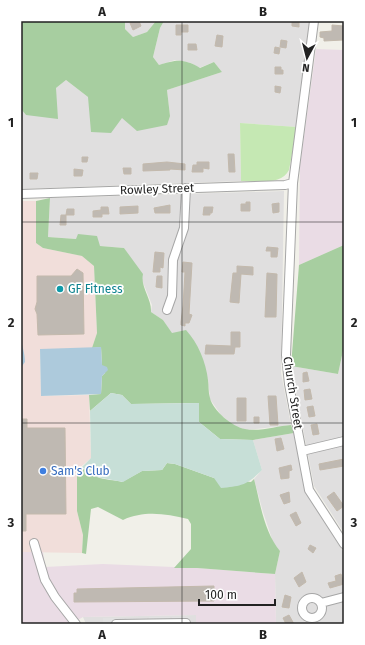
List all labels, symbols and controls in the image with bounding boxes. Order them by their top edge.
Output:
text: A [97,4,106,19]
text: B [259,4,267,19]
north arrow [287,38,327,78]
text: N [301,61,310,74]
text: 1 [8,115,14,130]
text: 1 [351,115,357,130]
street label: Rowley Street [120,181,195,197]
place label: GF Fitness [68,282,123,296]
marker: GF Fitness [55,284,65,294]
text: 2 [8,315,15,330]
text: 2 [351,315,358,330]
street label: Church Street [280,356,306,431]
place label: Sam's Club [51,464,110,478]
marker: Sam's Club [38,466,48,476]
text: 3 [7,515,15,530]
text: 3 [350,515,358,530]
scale bar [199,581,275,607]
text: 100 m [205,588,237,602]
text: A [97,627,106,642]
text: B [259,627,267,642]

